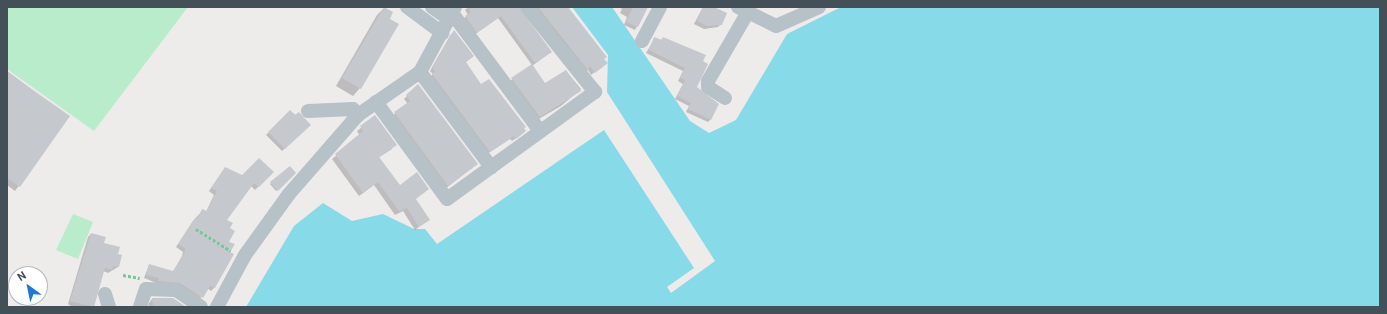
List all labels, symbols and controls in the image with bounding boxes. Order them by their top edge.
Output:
north arrow [8,266,48,306]
text: N [15,269,29,284]

